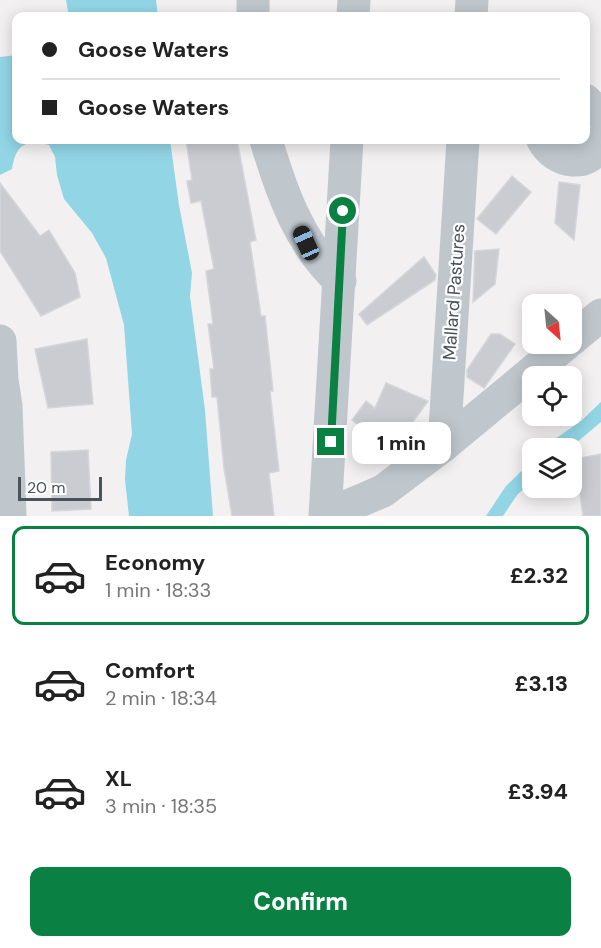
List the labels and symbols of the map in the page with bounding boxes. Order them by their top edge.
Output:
route start [329,197,356,224]
car [290,223,322,263]
street label: Mallard Pastures [437,223,471,361]
north arrow [522,294,582,354]
callout: 1 min [352,421,451,463]
route end [317,428,344,455]
scale bar [18,474,102,502]

